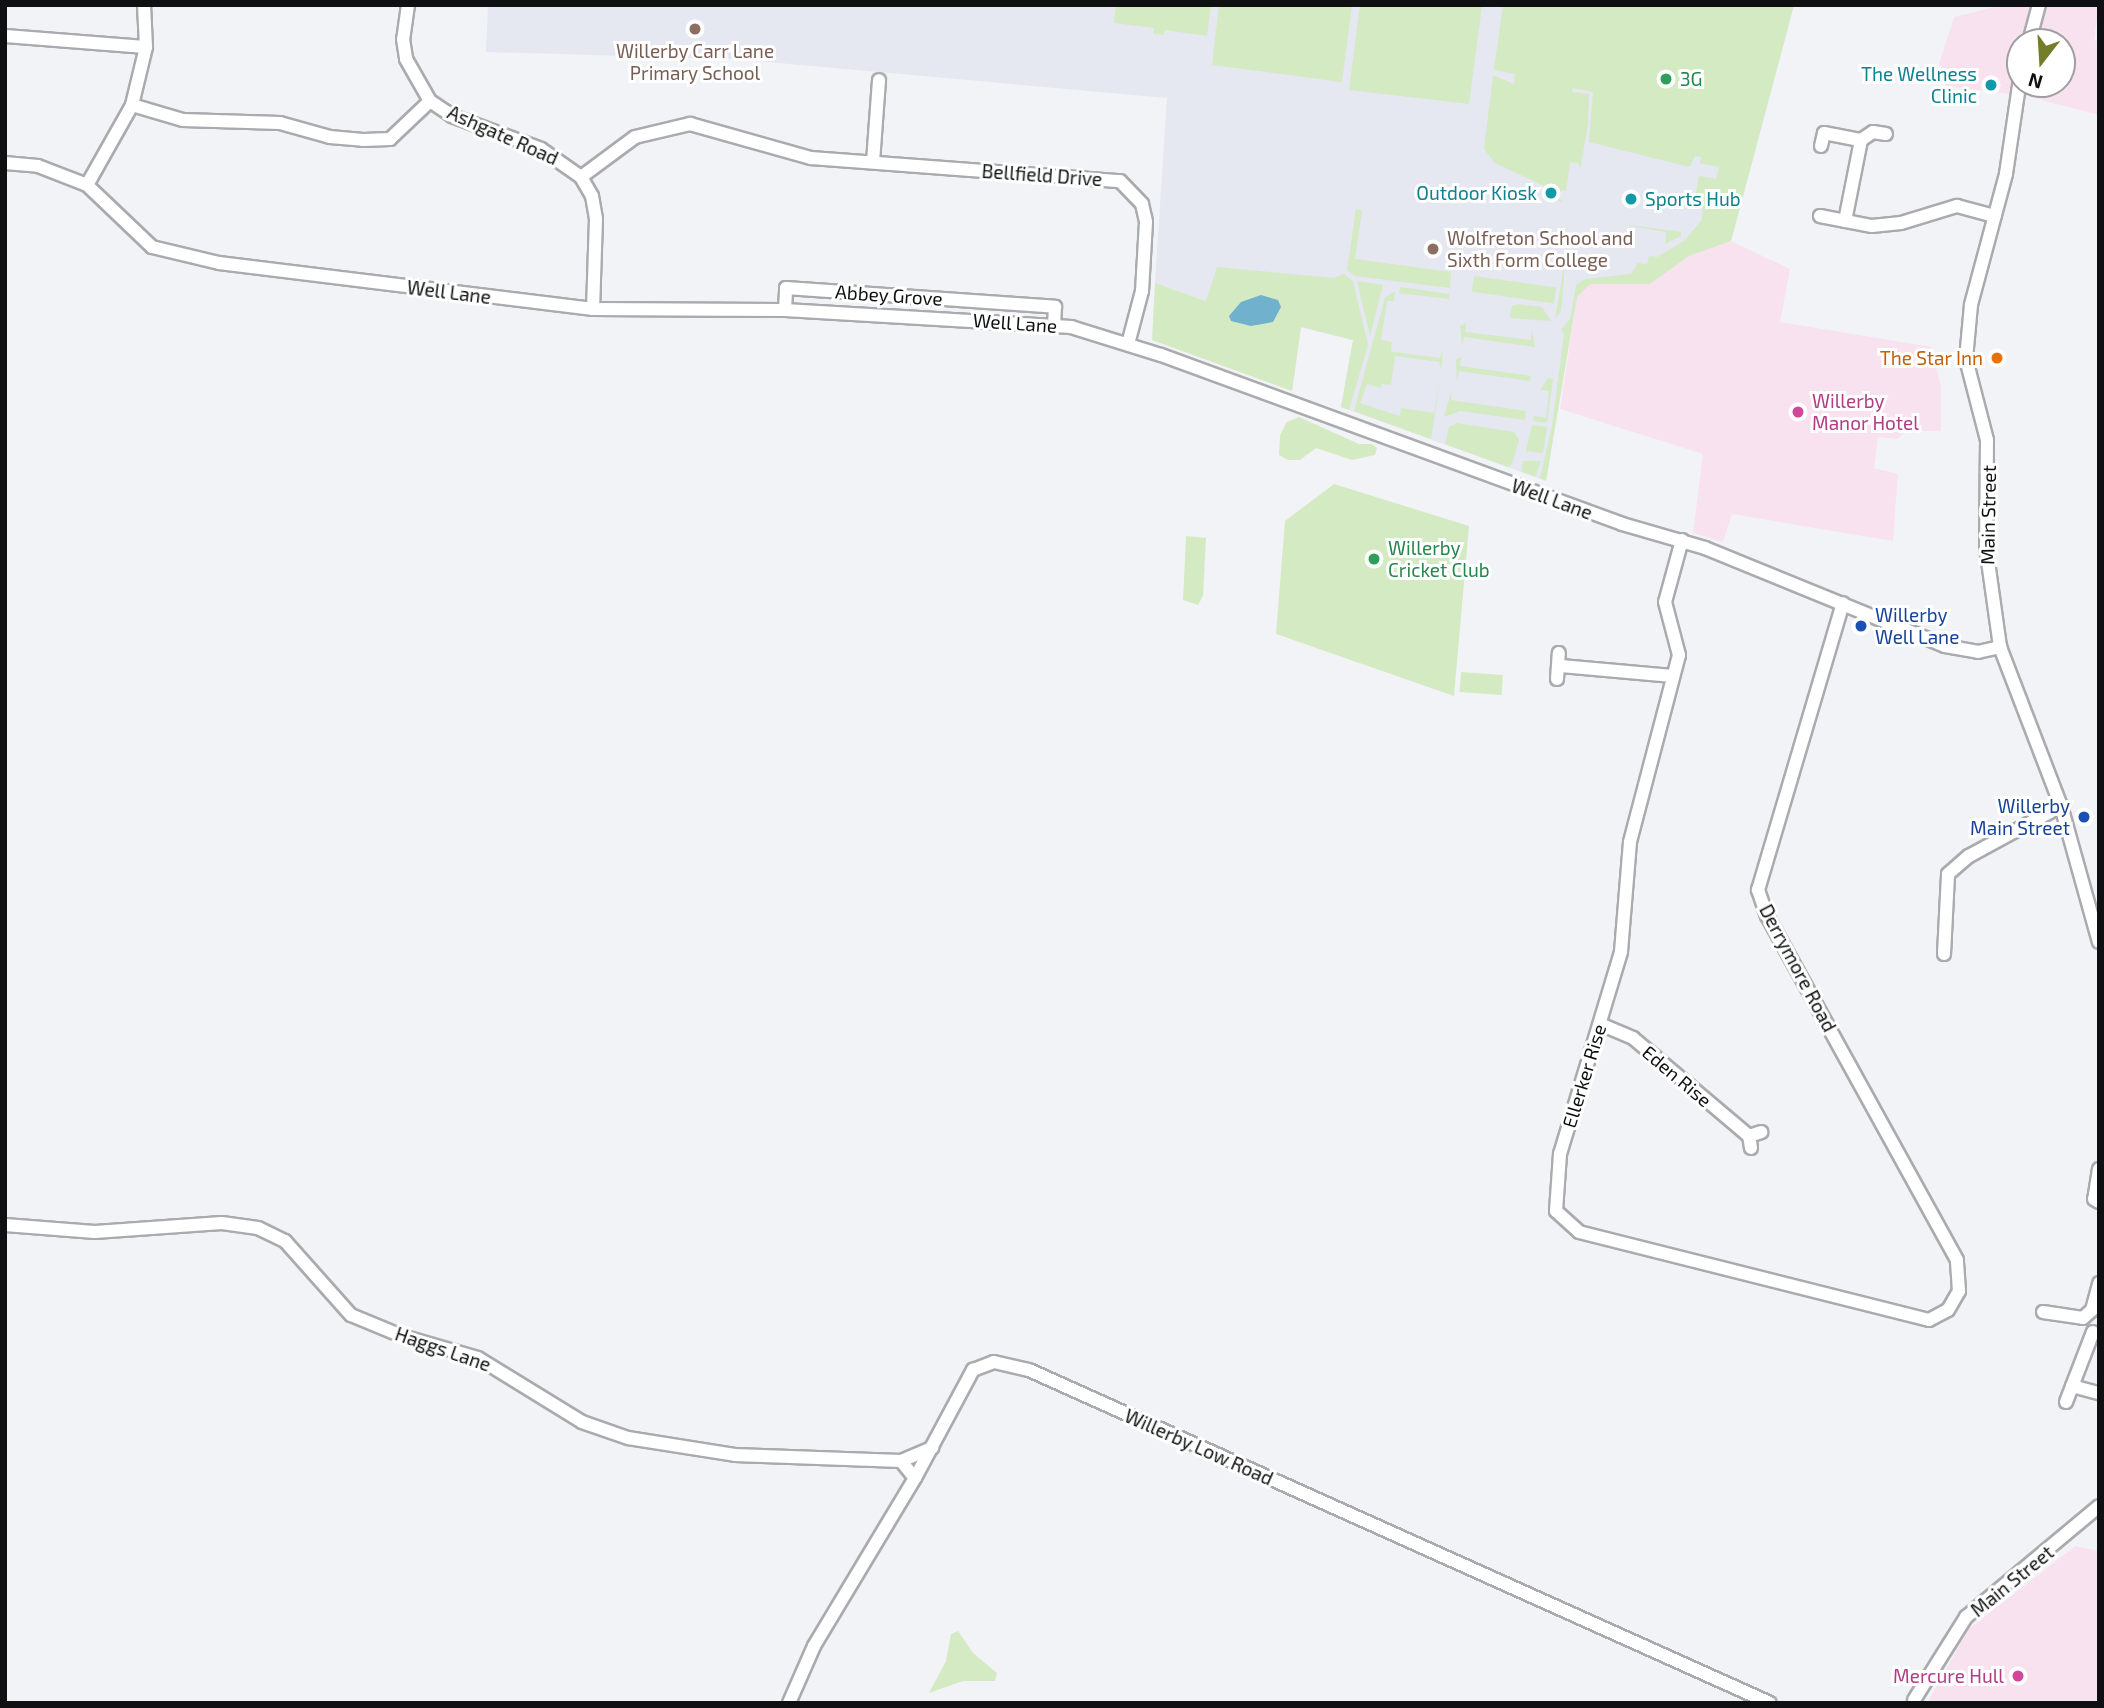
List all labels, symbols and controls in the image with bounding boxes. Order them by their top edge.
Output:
marker: Willerby Carr Lane Primary School [687,21,703,37]
north arrow [2006,28,2076,98]
place label: Willerby Carr Lane Primary School [615,40,775,84]
place label: The Wellness Clinic [1861,63,1977,107]
place label: 3G [1680,68,1702,90]
text: N [2025,69,2045,95]
marker: 3G [1658,71,1674,87]
marker: The Wellness Clinic [1983,77,1999,93]
street label: Ashgate Road [444,100,562,170]
street label: Bellfield Drive [981,159,1103,191]
place label: Outdoor Kiosk [1416,182,1537,204]
marker: Outdoor Kiosk [1543,185,1559,201]
place label: Sports Hub [1645,188,1741,210]
marker: Sports Hub [1623,191,1639,207]
place label: Wolfreton School and Sixth Form College [1447,227,1634,271]
marker: Wolfreton School and Sixth Form College [1425,241,1441,257]
street label: Well Lane [406,276,492,308]
street label: Abbey Grove [834,280,944,310]
street label: Well Lane [972,309,1058,337]
place label: The Star Inn [1879,347,1983,369]
marker: The Star Inn [1989,350,2005,366]
place label: Willerby Manor Hotel [1812,390,1919,434]
marker: Willerby Manor Hotel [1790,404,1806,420]
street label: Main Street [1976,465,2000,565]
street label: Well Lane [1508,474,1596,524]
place label: Willerby Cricket Club [1388,537,1490,581]
marker: Willerby Cricket Club [1366,551,1382,567]
place label: Willerby Well Lane [1875,604,1960,648]
marker: Willerby Well Lane [1853,618,1869,634]
place label: Willerby Main Street [1970,795,2070,839]
marker: Willerby Main Street [2076,809,2092,825]
street label: Derrymore Road [1755,900,1841,1036]
street label: Ellerker Rise [1557,1021,1611,1131]
street label: Eden Rise [1638,1040,1716,1112]
street label: Haggs Lane [392,1322,494,1376]
street label: Willerby Low Road [1121,1404,1277,1490]
street label: Main Street [1966,1541,2058,1621]
place label: Mercure Hull [1893,1665,2004,1687]
marker: Mercure Hull [2010,1668,2026,1684]

